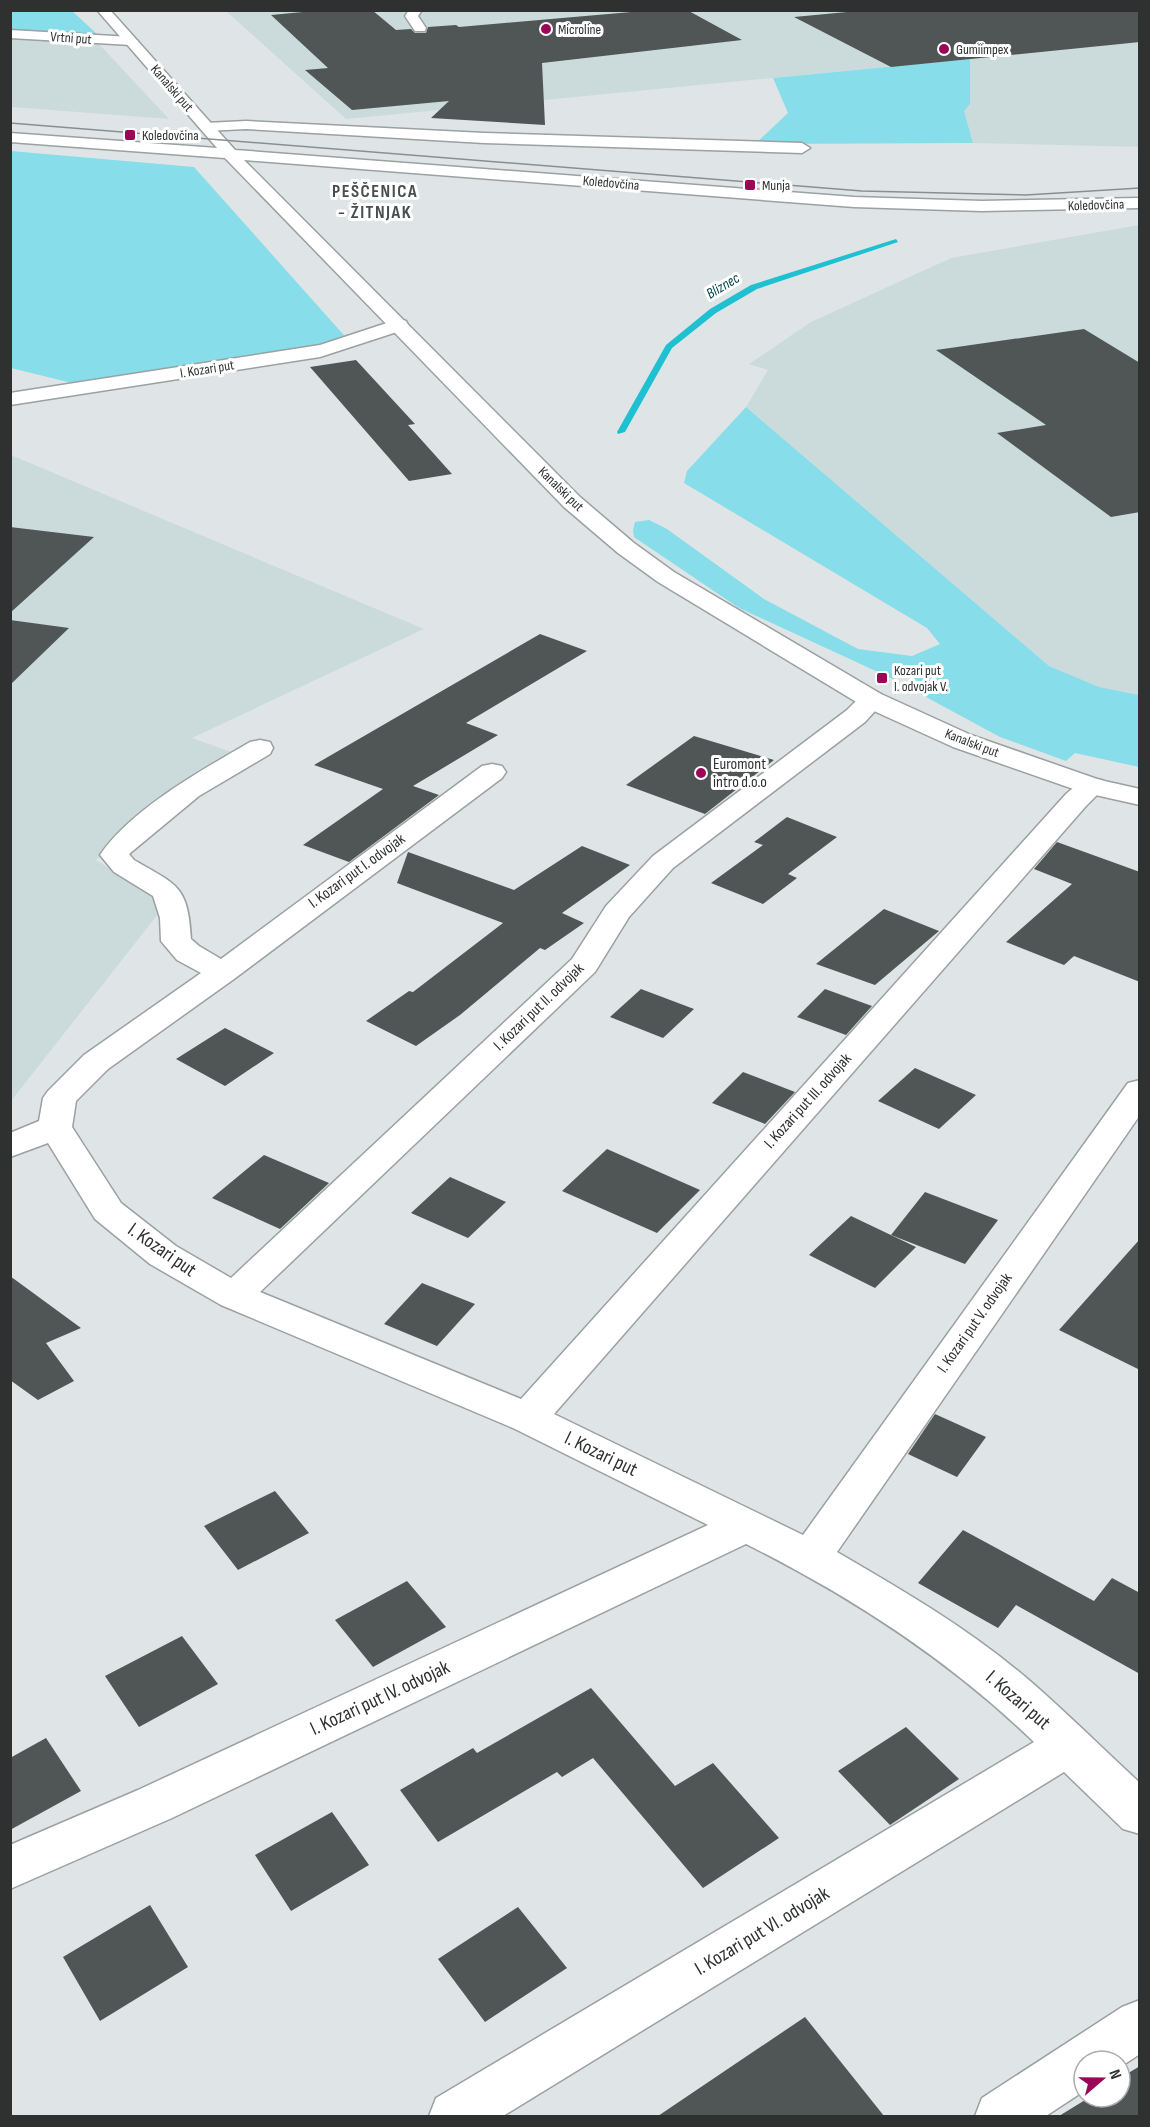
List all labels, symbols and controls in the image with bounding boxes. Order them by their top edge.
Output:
place label: Microline [558,21,601,38]
marker: Microline [539,22,553,36]
street label: Vrtni put [50,28,92,48]
place label: Gumiimpex [956,41,1009,58]
marker: Gumiimpex [937,42,951,56]
street label: Kanalski put [147,61,197,115]
place label: Koledovčina [142,127,199,144]
marker: Koledovčina [123,128,137,142]
street label: Koledovčina [582,172,640,194]
place label: Munja [762,177,790,194]
marker: Munja [743,178,757,192]
district label: PEŠČENICA - ŽITNJAK [332,181,418,223]
street label: Koledovčina [1067,196,1125,214]
water label: Bliznec [703,269,743,303]
street label: I. Kozari put [179,356,235,382]
street label: Kanalski put [535,463,587,515]
place label: Kozari put I. odvojak V. [894,662,948,695]
marker: Kozari put I. odvojak V. [875,671,889,685]
street label: Kanalski put [942,725,1002,761]
place label: Euromont intro d.o.o [713,755,767,792]
marker: Euromont intro d.o.o [694,766,708,780]
street label: I. Kozari put I. odvojak [305,830,409,912]
street label: I. Kozari put II. odvojak [490,959,588,1055]
street label: I. Kozari put III. odvojak [760,1050,856,1152]
street label: I. Kozari put [123,1218,201,1282]
street label: I. Kozari put V. odvojak [933,1269,1017,1377]
street label: I. Kozari put [561,1426,641,1482]
street label: I. Kozari put IV. odvojak [306,1655,454,1741]
street label: I. Kozari put [981,1665,1055,1735]
street label: I. Kozari put VI. odvojak [690,1881,834,1981]
north arrow [1072,2049,1132,2109]
text: N [1104,2067,1125,2082]

